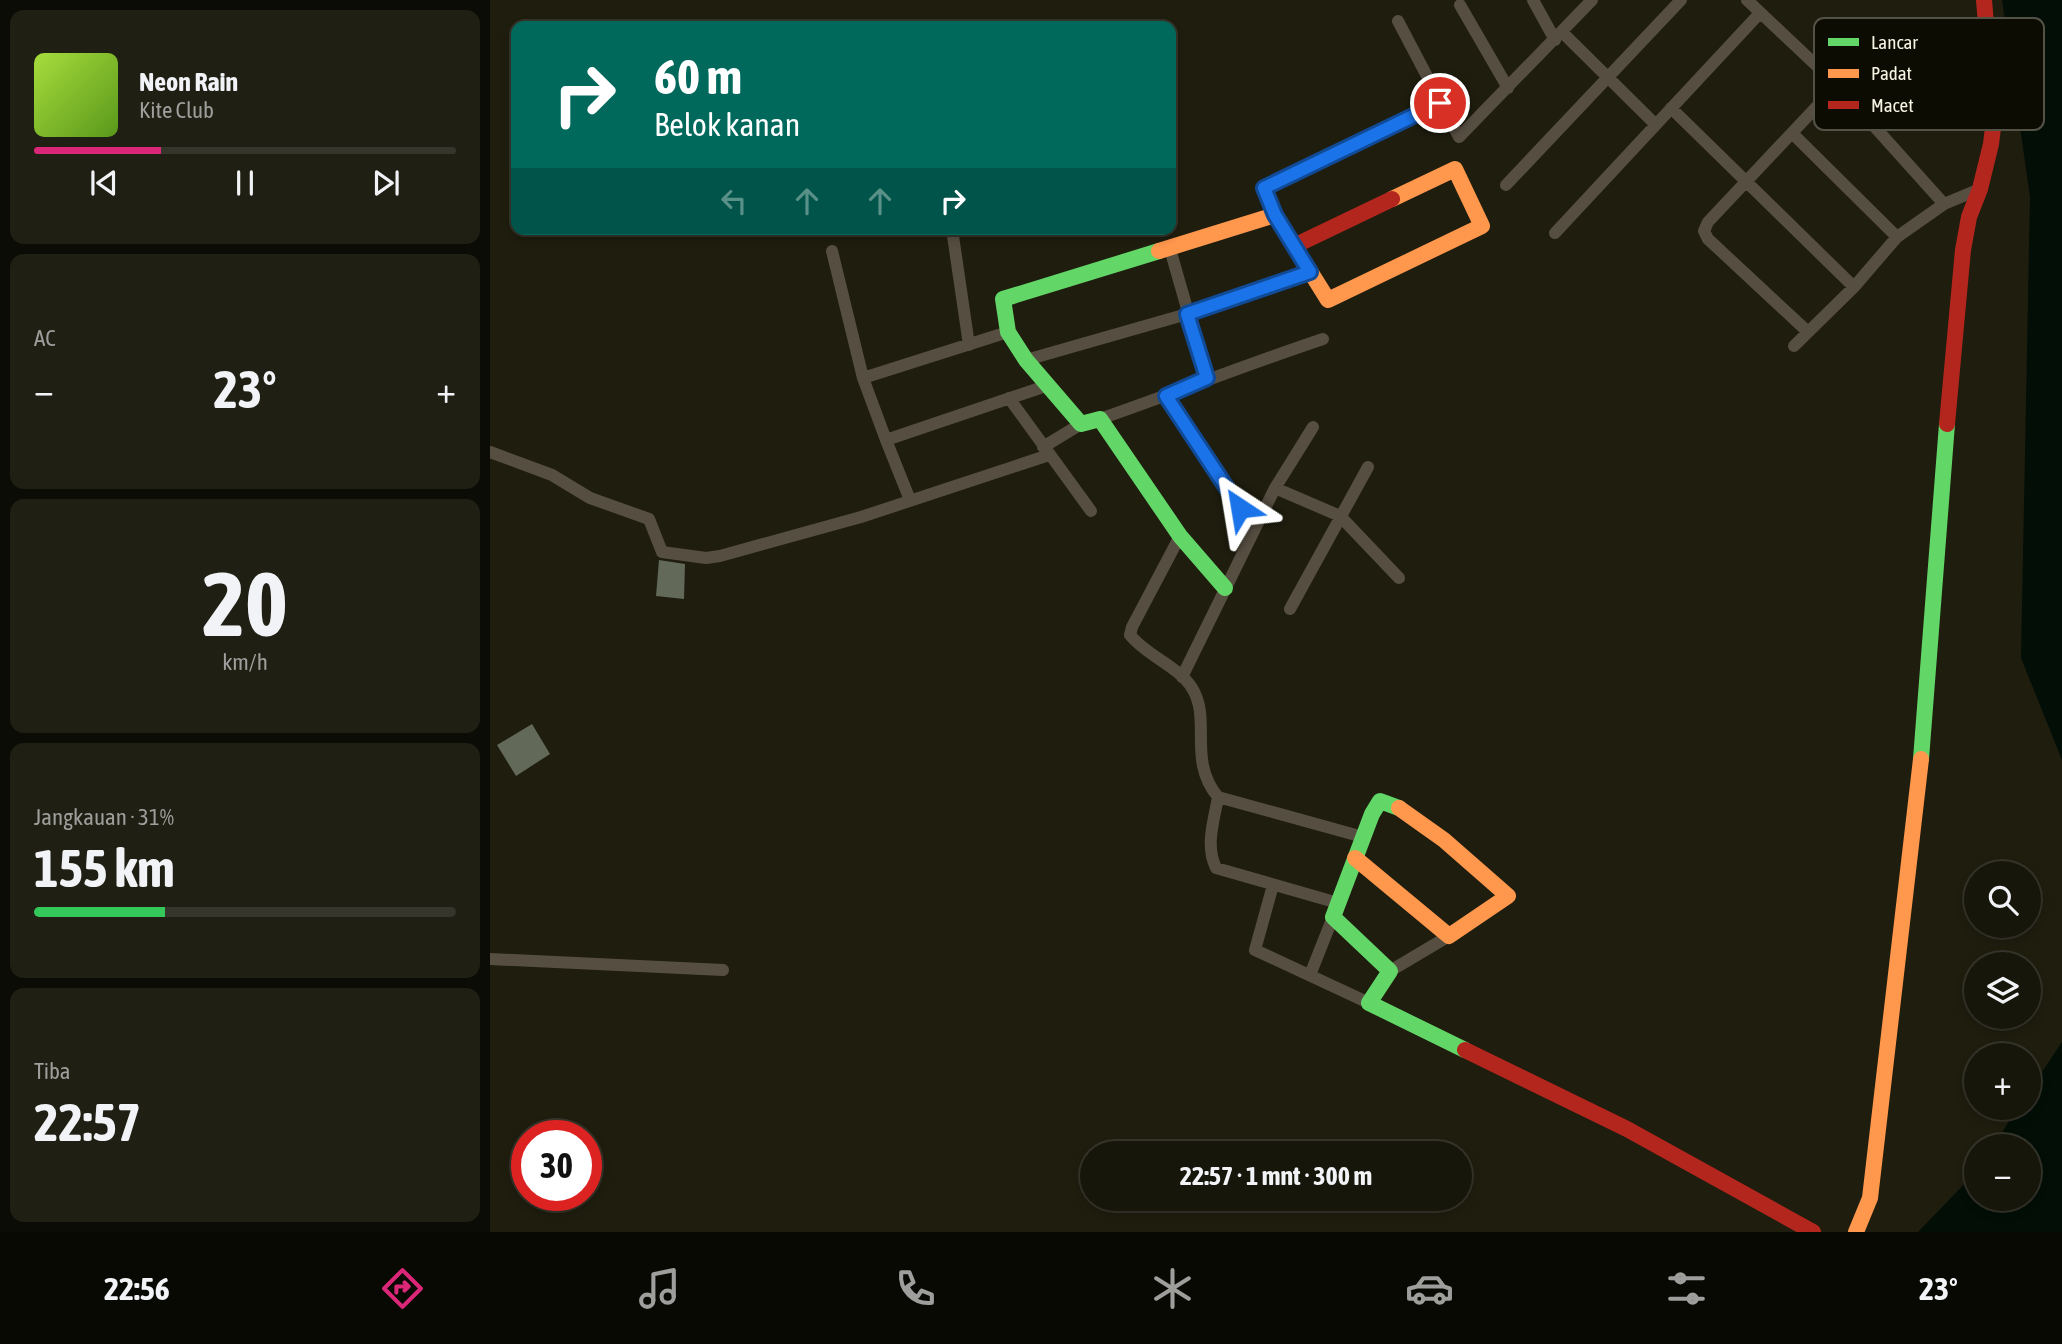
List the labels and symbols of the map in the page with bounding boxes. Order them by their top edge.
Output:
legend [1814,18,2044,130]
text: Lancar [1871,31,1918,53]
text: Padat [1871,62,1912,84]
pin [1410,73,1470,133]
text: Macet [1871,94,1914,116]
position arrow [1203,471,1277,545]
speed limit sign: 30 [511,1120,602,1211]

